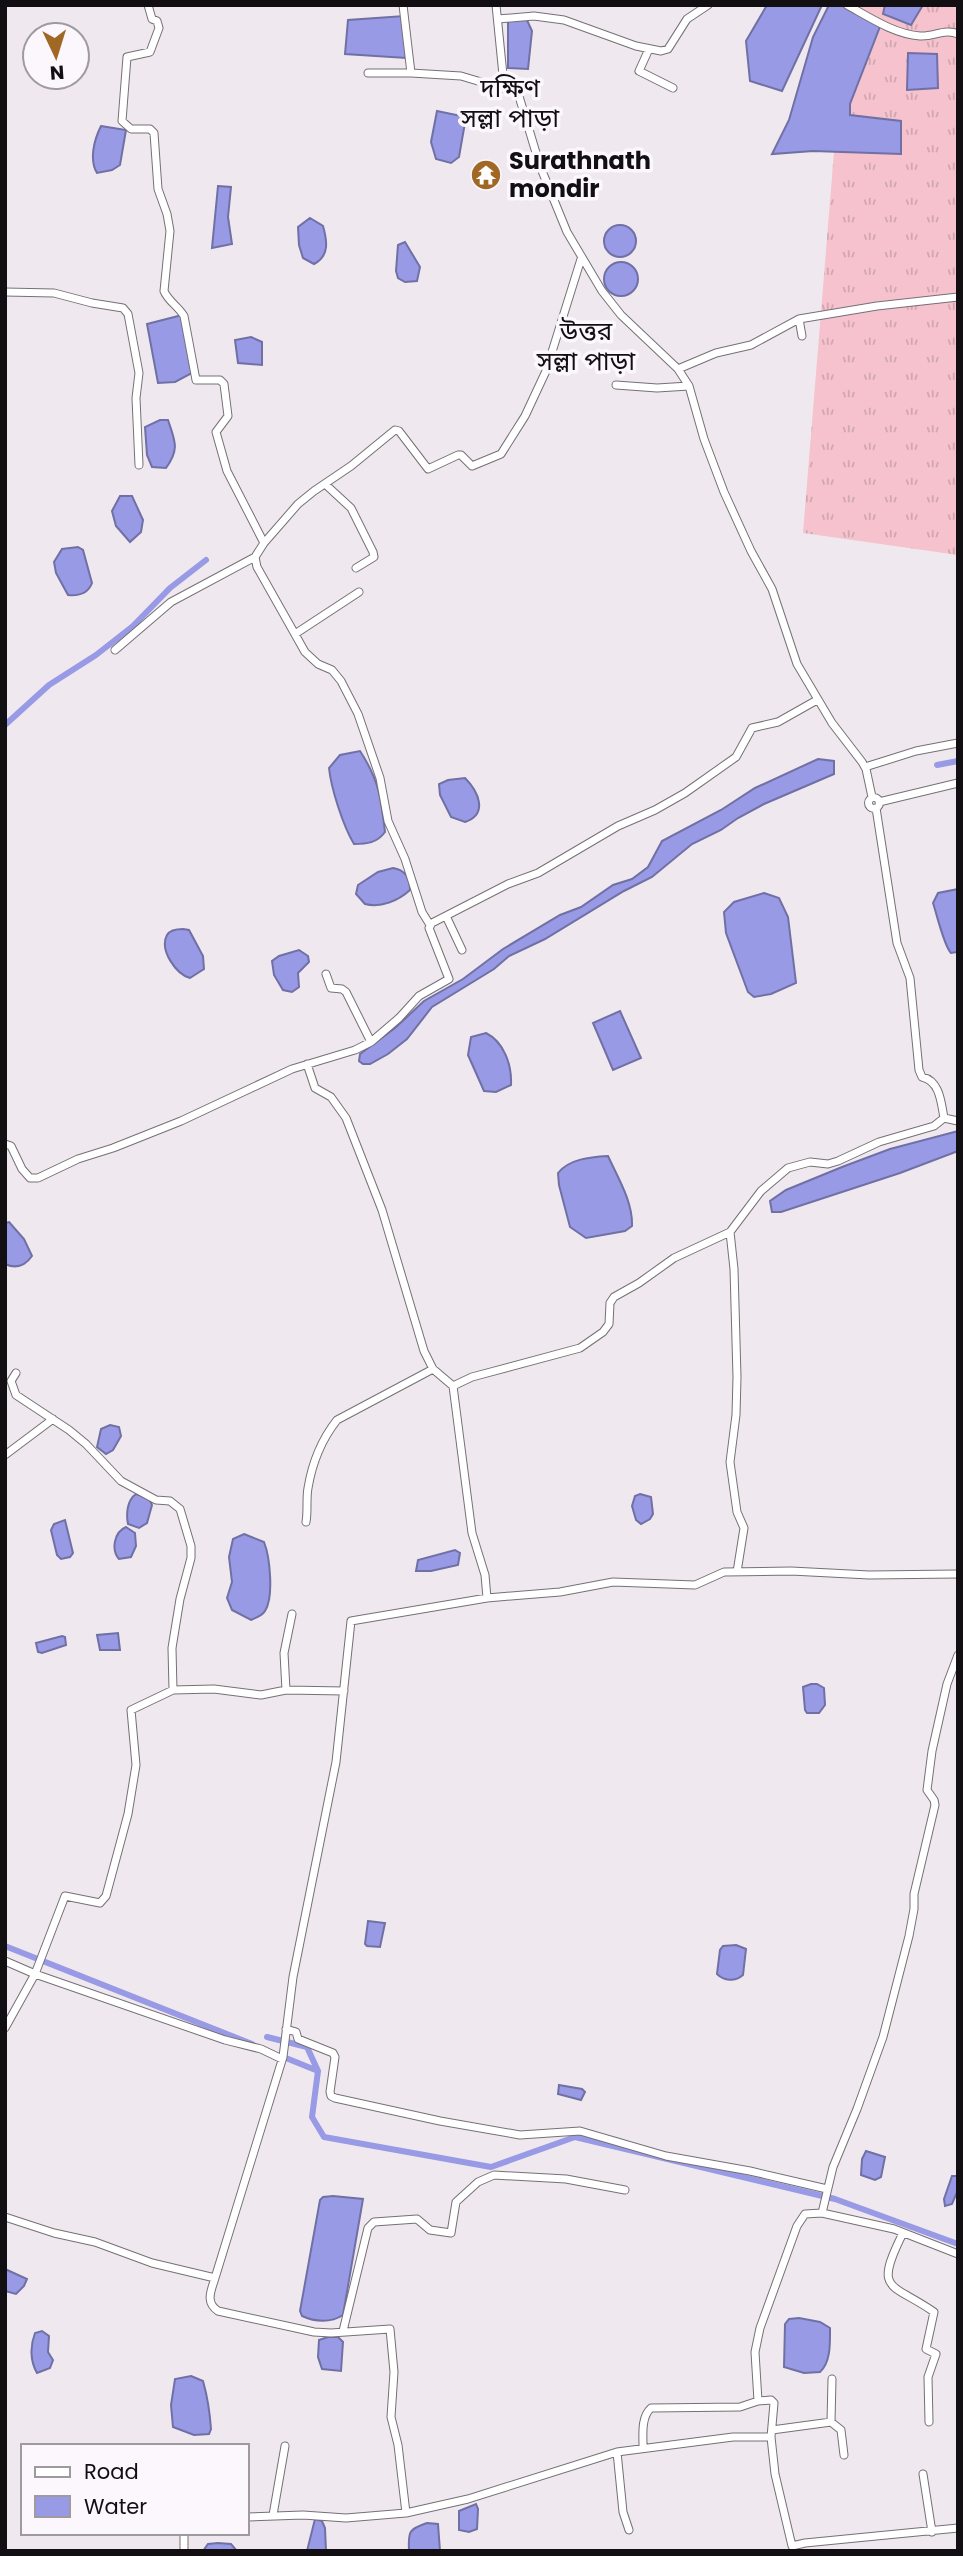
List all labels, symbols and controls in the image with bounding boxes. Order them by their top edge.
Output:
north arrow [21,21,91,91]
text: N [49,58,65,86]
district label: দক্ষিণ সল্লা পাড়া [460,70,560,136]
place label: Surathnath mondir [509,144,651,205]
temple icon: Surathnath mondir [469,158,503,192]
district label: উত্তর সল্লা পাড়া [536,313,636,379]
legend [21,2444,248,2535]
text: Road [84,2457,139,2486]
text: Water [84,2492,147,2521]

